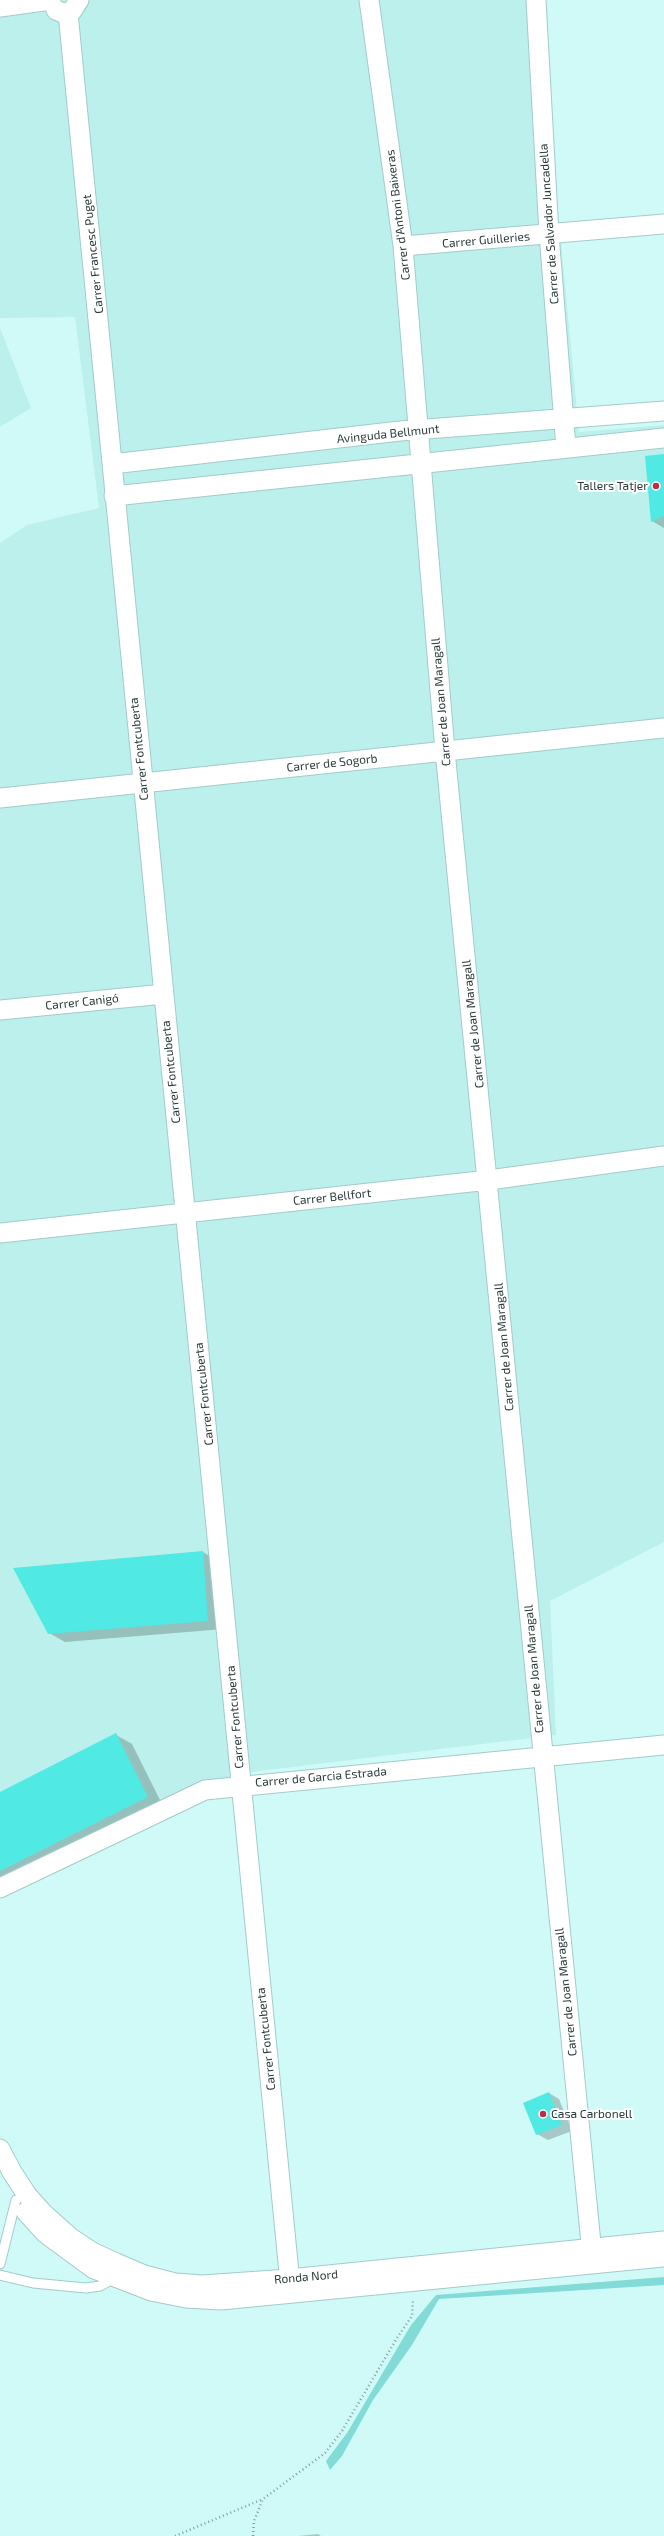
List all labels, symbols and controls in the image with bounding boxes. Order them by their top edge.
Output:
street label: Carrer de Salvador Juncadella [536,143,562,305]
street label: Carrer d'Antoni Baixeras [383,149,413,281]
street label: Carrer Francesc Puget [80,194,106,314]
street label: Carrer Guilleries [442,229,530,251]
street label: Avinguda Bellmunt [336,421,440,447]
place label: Tallers Tatjer [577,479,648,493]
marker: Tallers Tatjer [651,481,661,491]
street label: Carrer de Joan Maragall [428,637,454,767]
street label: Carrer Fontcuberta [126,697,152,801]
street label: Carrer de Sogorb [286,751,378,775]
street label: Carrer de Joan Maragall [459,959,487,1089]
street label: Carrer Canigó [45,991,119,1013]
street label: Carrer Fontcuberta [158,1020,184,1124]
street label: Carrer Bellfort [292,1186,372,1208]
street label: Carrer de Joan Maragall [491,1282,517,1412]
street label: Carrer Fontcuberta [191,1342,217,1446]
street label: Carrer de Joan Maragall [521,1604,547,1734]
street label: Carrer Fontcuberta [223,1665,247,1769]
street label: Carrer de Garcia Estrada [255,1764,387,1790]
street label: Carrer de Joan Maragall [552,1927,580,2057]
street label: Carrer Fontcuberta [253,1987,279,2091]
place label: Casa Carbonell [551,2107,632,2121]
marker: Casa Carbonell [538,2109,548,2119]
street label: Ronda Nord [273,2267,339,2287]

